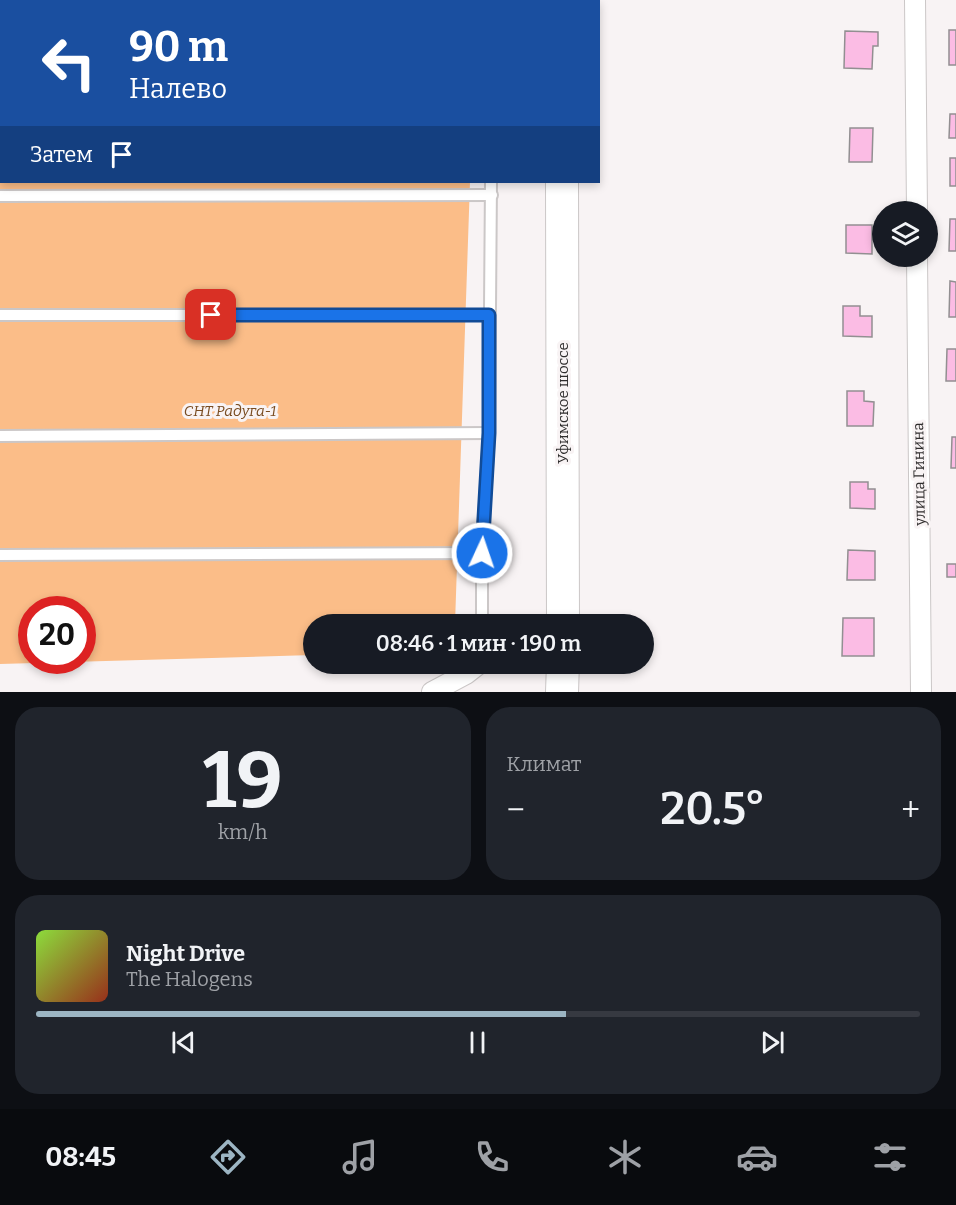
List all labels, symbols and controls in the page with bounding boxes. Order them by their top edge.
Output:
text: 90 m [129,22,228,72]
icon: left [30,24,108,102]
text: Налево [129,73,227,105]
icon: arrive [105,138,138,171]
text: Затем [30,141,93,168]
map controls [872,201,938,267]
button: layers [872,201,938,267]
pin [185,289,236,340]
icon: arrive [194,298,227,331]
street label: Уфимское шоссе [554,342,572,464]
park label: СНТ Радуга-1 [184,402,276,420]
street label: улица Гинина [909,422,929,527]
position arrow [450,521,514,585]
speed limit sign: 20 [18,596,96,674]
text: 08:46 · 1 мин · 190 m [376,630,581,657]
text: 19 [203,734,283,828]
text: Климат [507,752,581,776]
text: 20.5° [660,782,766,836]
text: − [507,790,525,830]
text: + [901,790,920,830]
text: km/h [218,820,268,844]
text: Night Drive [126,940,245,967]
text: The Halogens [126,967,253,991]
icon: previous [167,1026,200,1059]
icon: pause [461,1026,494,1059]
icon: next [756,1026,789,1059]
icon: directions [207,1136,249,1178]
icon: music [339,1136,381,1178]
icon: phone [471,1136,513,1178]
icon: climate [604,1136,646,1178]
icon: car [736,1136,778,1178]
icon: filters [869,1136,911,1178]
text: 08:45 [45,1141,116,1173]

